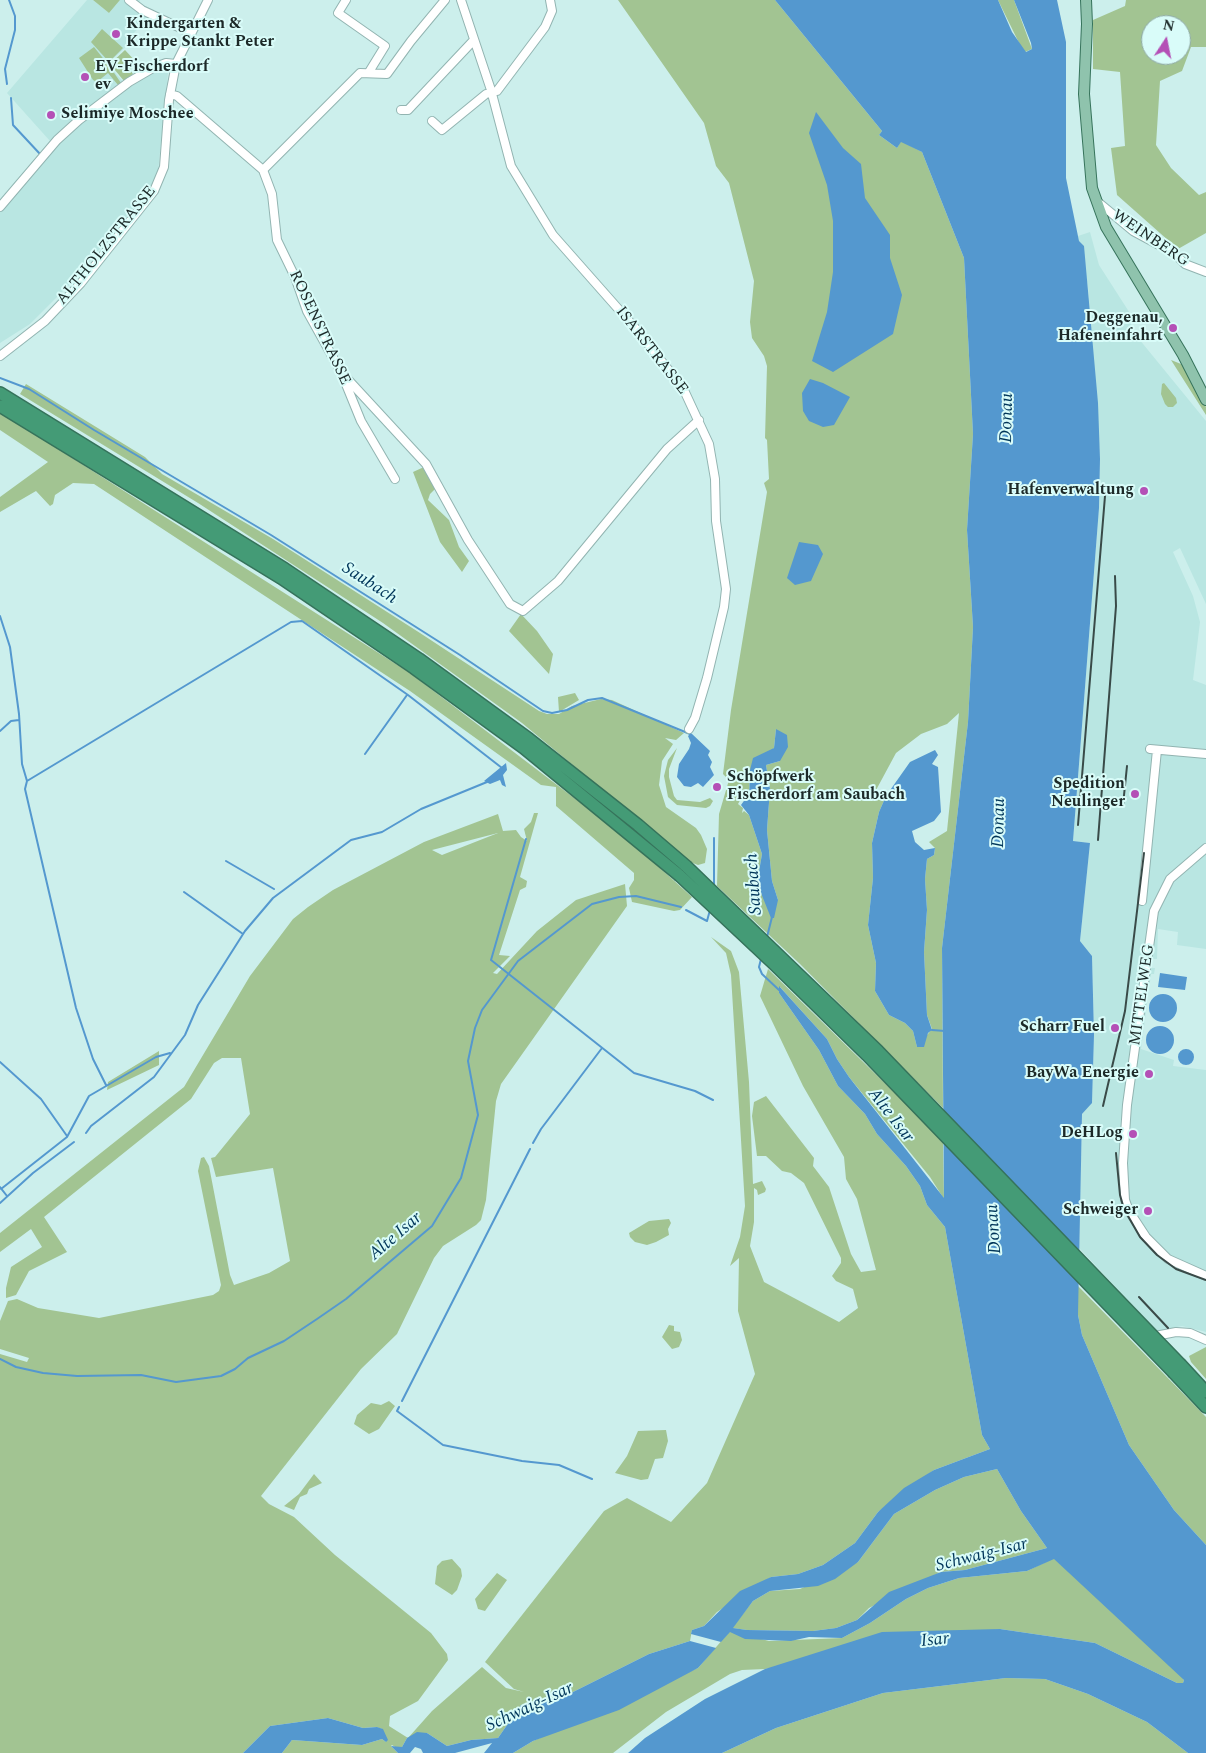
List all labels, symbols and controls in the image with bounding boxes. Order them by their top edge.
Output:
text: N [1161,14,1176,37]
place label: Kindergarten & Krippe Stankt Peter [126,15,274,53]
north arrow [1141,15,1191,65]
marker: Kindergarten & Krippe Stankt Peter [110,28,122,40]
place label: EV-Fischerdorf ev [95,58,209,96]
marker: EV-Fischerdorf ev [79,71,91,83]
place label: Selimiye Moschee [61,105,194,125]
marker: Selimiye Moschee [45,109,57,121]
street label: ALTHOLZSTRASSE [53,183,161,309]
street label: WEINBERG [1108,206,1192,272]
street label: ROSENSTRASSE [284,268,354,388]
street label: ISARSTRASSE [611,303,691,399]
place label: Deggenau, Hafeneinfahrt [1058,309,1163,347]
marker: Deggenau, Hafeneinfahrt [1167,322,1179,334]
water label: Donau [997,393,1019,443]
place label: Hafenverwaltung [1007,481,1134,501]
marker: Hafenverwaltung [1138,485,1150,497]
water label: Saubach [337,558,401,610]
place label: Schöpfwerk Fischerdorf am Saubach [727,768,905,806]
place label: Spedition Neulinger [1051,775,1125,813]
marker: Schöpfwerk Fischerdorf am Saubach [711,781,723,793]
marker: Spedition Neulinger [1129,788,1141,800]
water label: Donau [989,798,1011,848]
water label: Saubach [742,853,768,915]
street label: MITTELWEG [1126,943,1160,1047]
place label: Scharr Fuel [1020,1018,1105,1038]
marker: Scharr Fuel [1109,1022,1121,1034]
place label: BayWa Energie [1026,1064,1139,1084]
marker: BayWa Energie [1143,1068,1155,1080]
water label: Alte Isar [862,1085,918,1147]
place label: DeHLog [1061,1124,1123,1144]
marker: DeHLog [1127,1128,1139,1140]
place label: Schweiger [1063,1201,1138,1221]
water label: Donau [982,1203,1008,1255]
marker: Schweiger [1142,1205,1154,1217]
water label: Alte Isar [365,1208,427,1266]
water label: Schwaig-Isar [934,1534,1030,1578]
water label: Isar [920,1629,950,1653]
water label: Schwaig-Isar [483,1678,577,1738]

